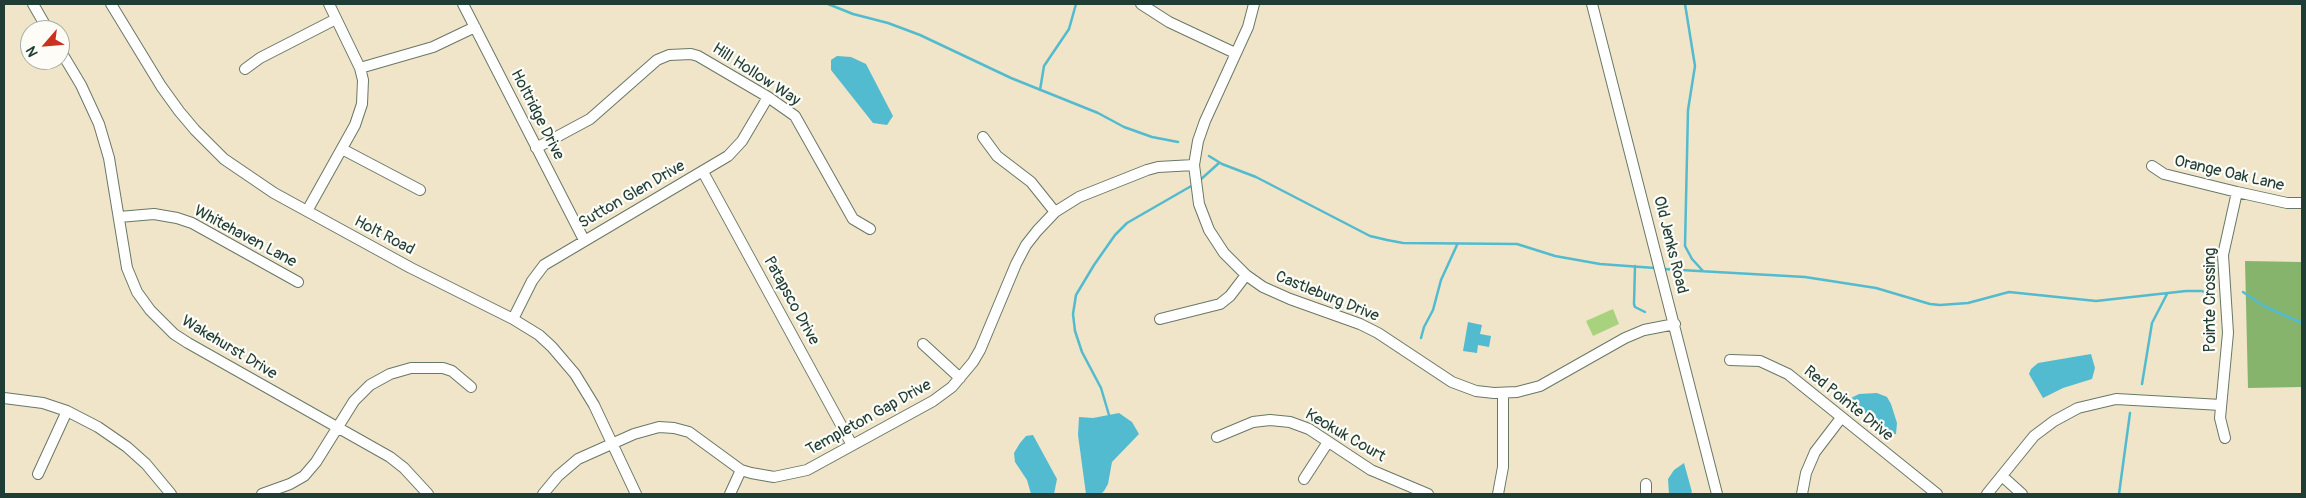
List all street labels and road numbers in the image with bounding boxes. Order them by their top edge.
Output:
street label: Hill Hollow Way [708,39,804,111]
street label: Holtridge Drive [506,67,568,163]
street label: Orange Oak Lane [2172,152,2286,196]
street label: Sutton Glen Drive [575,157,689,233]
street label: Old Jenks Road [1649,194,1691,296]
street label: Whitehaven Lane [190,202,300,272]
street label: Holt Road [351,212,417,260]
street label: Pointe Crossing [2201,248,2221,352]
street label: Patapsco Drive [759,253,823,349]
street label: Castleburg Drive [1272,268,1382,326]
street label: Wakehurst Drive [178,312,280,384]
street label: Red Pointe Drive [1799,362,1897,446]
street label: Templeton Gap Drive [803,376,935,460]
street label: Keokuk Court [1301,405,1389,467]

